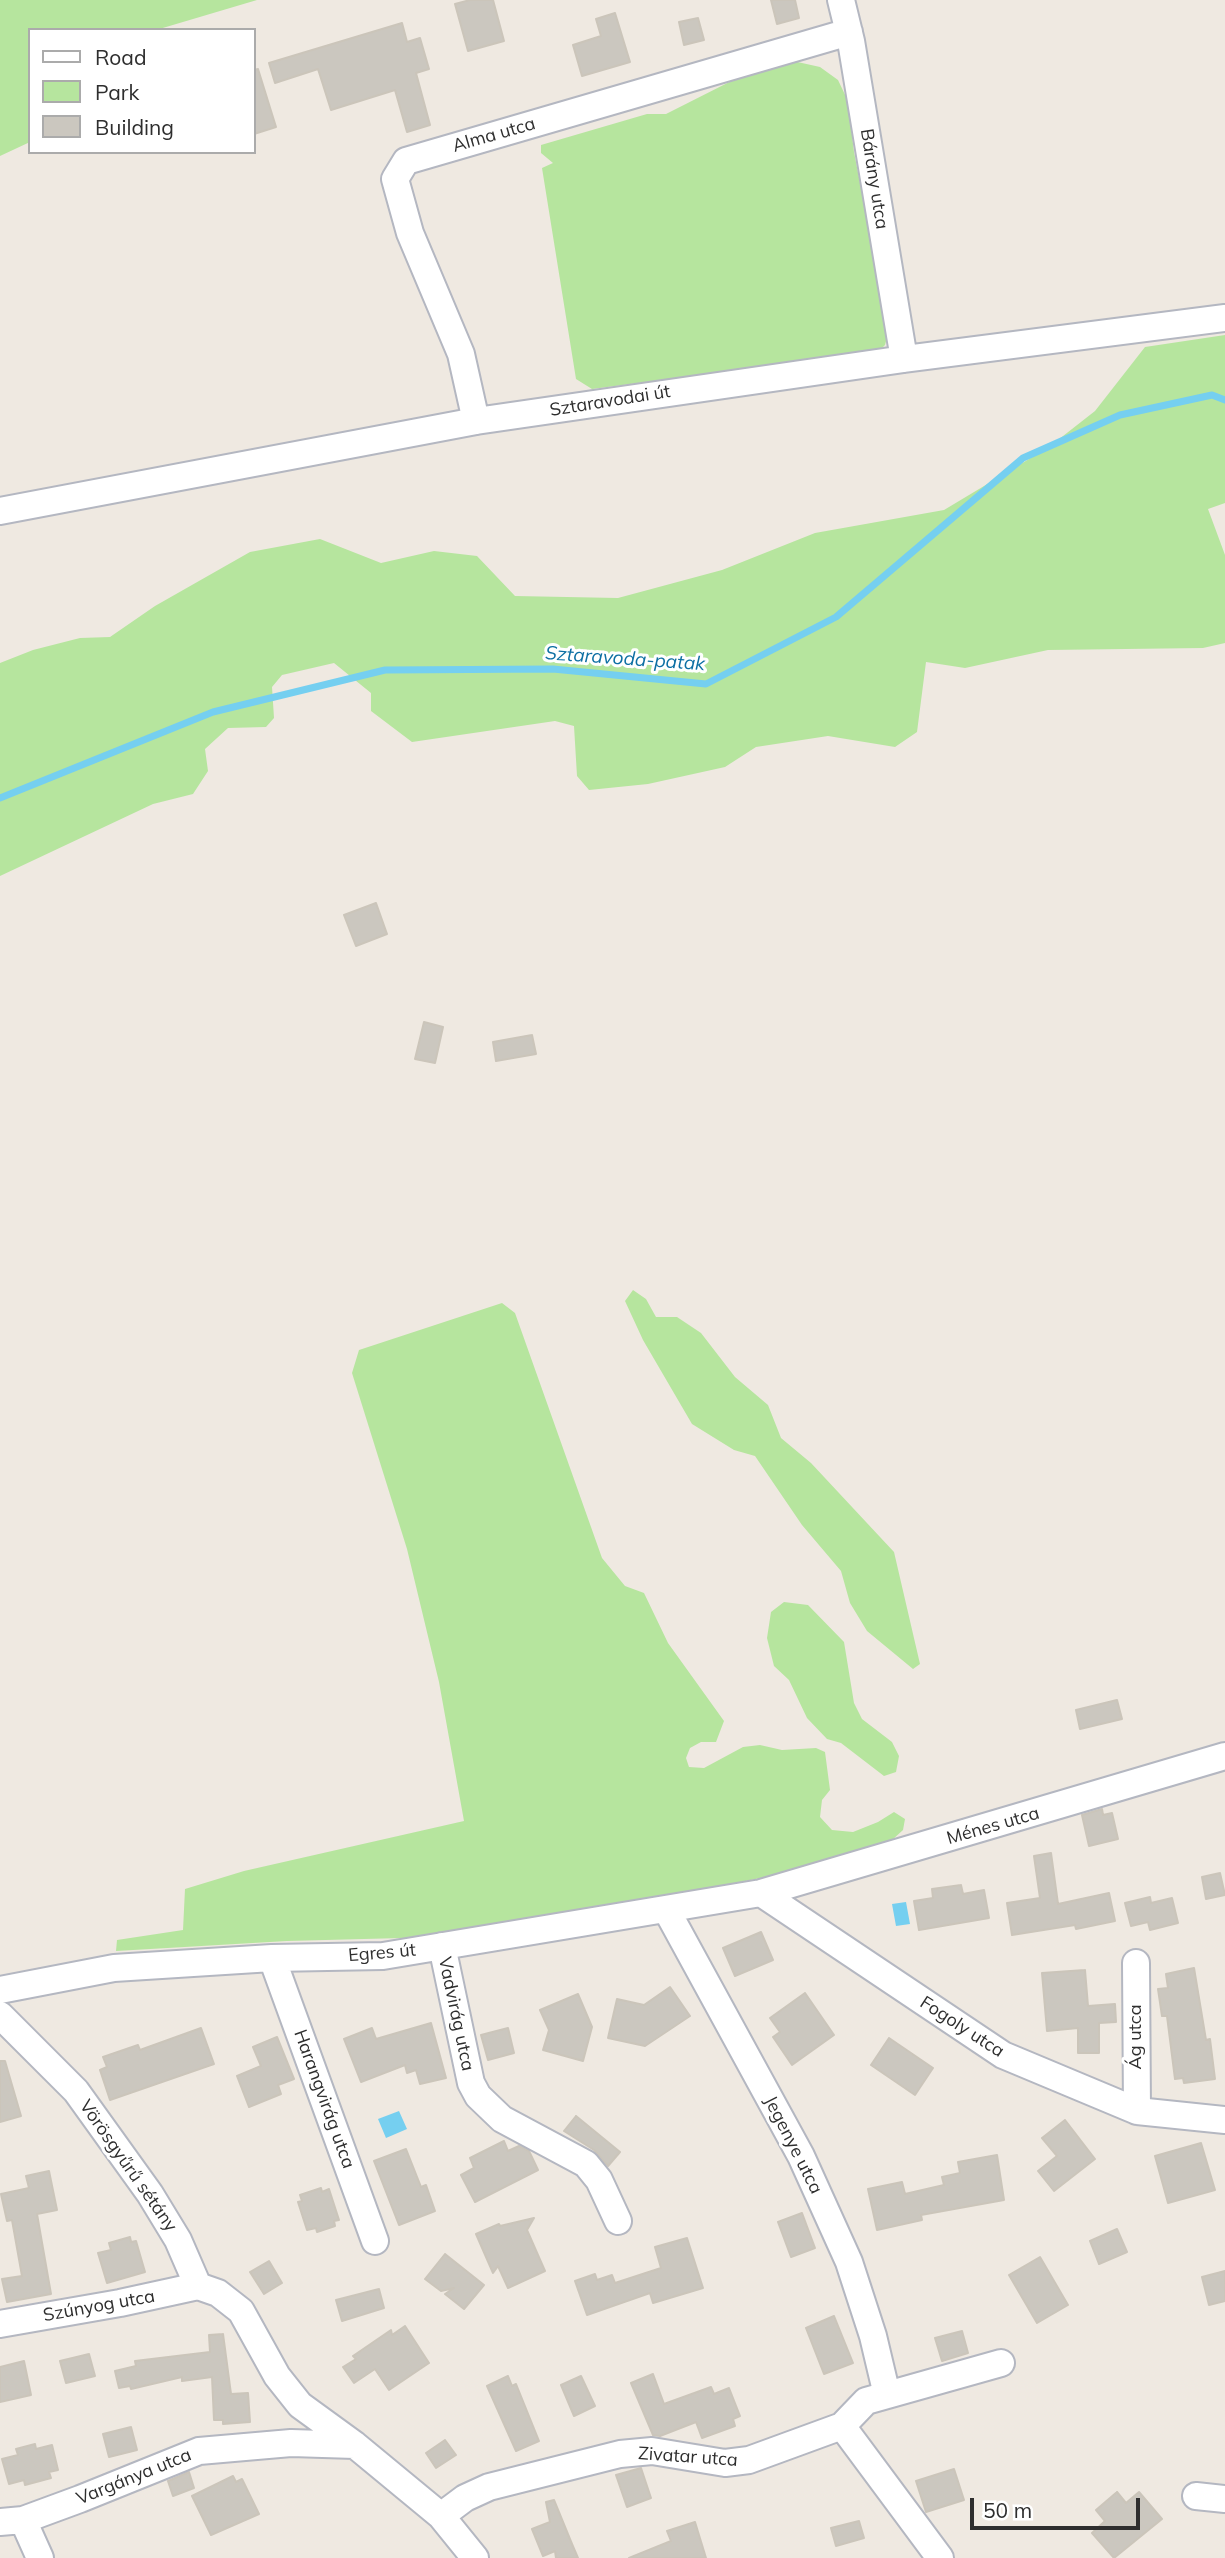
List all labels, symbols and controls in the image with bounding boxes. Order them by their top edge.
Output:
legend [28,28,256,154]
text: Road [95,44,146,70]
text: Park [95,79,139,105]
street label: Alma utca [450,113,538,157]
text: Building [95,114,174,140]
street label: Bárány utca [855,127,893,231]
street label: Sztaravodai út [548,381,672,421]
water label: Sztaravoda-patak [544,642,706,676]
street label: Ménes utca [944,1802,1042,1850]
street label: Egres út [347,1939,417,1967]
street label: Vadvirág utca [433,1955,479,2073]
street label: Fogoly utca [916,1992,1008,2062]
street label: Ág utca [1125,2005,1147,2069]
street label: Harangvirág utca [289,2027,359,2171]
street label: Jegenye utca [759,2092,827,2198]
street label: Vörösgyűrű sétány [75,2096,181,2236]
street label: Szúnyog utca [42,2286,156,2326]
street label: Zivatar utca [637,2443,739,2471]
street label: Vargánya utca [73,2444,195,2510]
scale bar [973,2484,1143,2528]
text: 50 m [983,2497,1032,2523]

